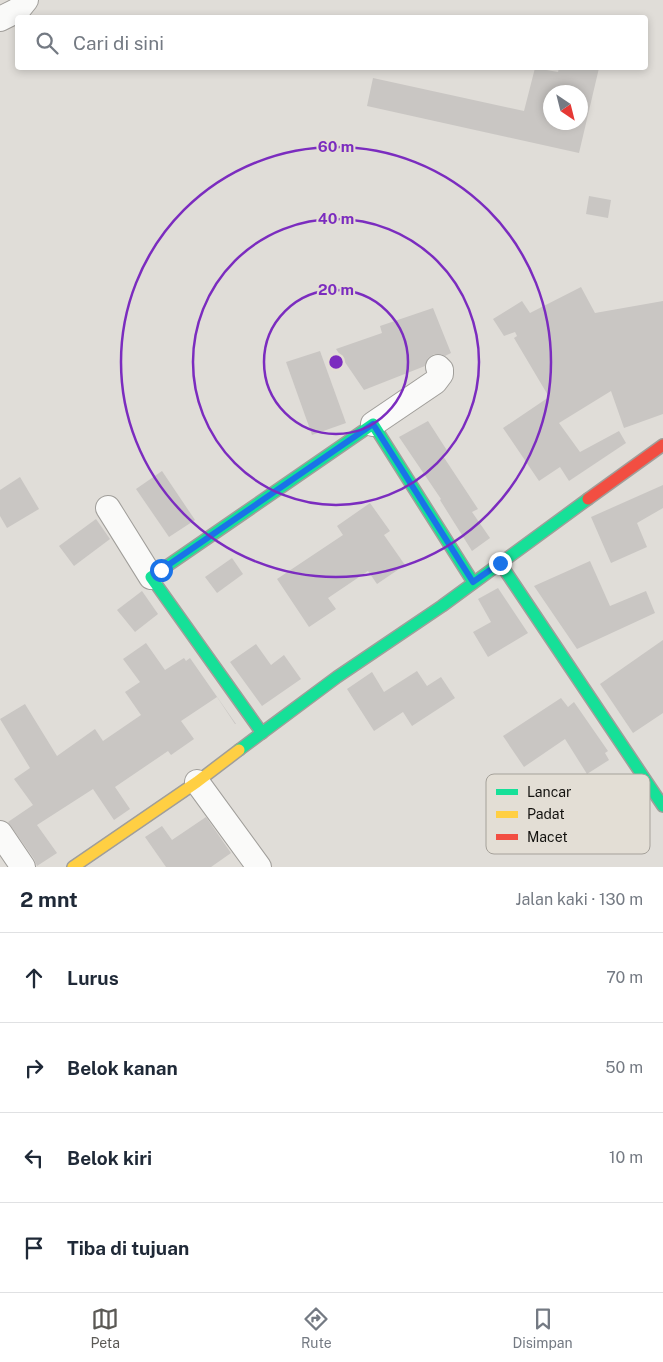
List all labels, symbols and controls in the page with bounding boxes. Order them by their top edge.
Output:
search box [15,15,648,70]
icon: search [33,29,61,57]
text: Cari di sini [73,32,164,54]
north arrow [543,85,588,130]
text: 60 m [318,138,354,155]
text: 40 m [318,210,354,227]
text: 20 m [318,281,354,298]
centre of rings [327,353,345,371]
route end [489,552,512,575]
route start [150,559,173,582]
legend [486,774,650,854]
text: Lancar [527,784,571,800]
text: Padat [527,806,565,822]
text: Macet [527,829,568,845]
text: 2 mnt [20,887,78,912]
text: Jalan kaki · 130 m [515,890,643,909]
icon: ahead [20,964,48,992]
text: Lurus [67,967,119,989]
text: 70 m [606,968,643,987]
icon: right [20,1054,48,1082]
text: Belok kanan [67,1057,178,1079]
text: 50 m [605,1058,643,1077]
icon: left [20,1144,48,1172]
text: Belok kiri [67,1147,152,1169]
text: 10 m [609,1148,643,1167]
icon: arrive [20,1234,48,1262]
text: Tiba di tujuan [67,1237,189,1259]
tab: Peta [90,1305,120,1351]
tab: Rute [301,1305,332,1351]
tab: Disimpan [513,1305,573,1351]

